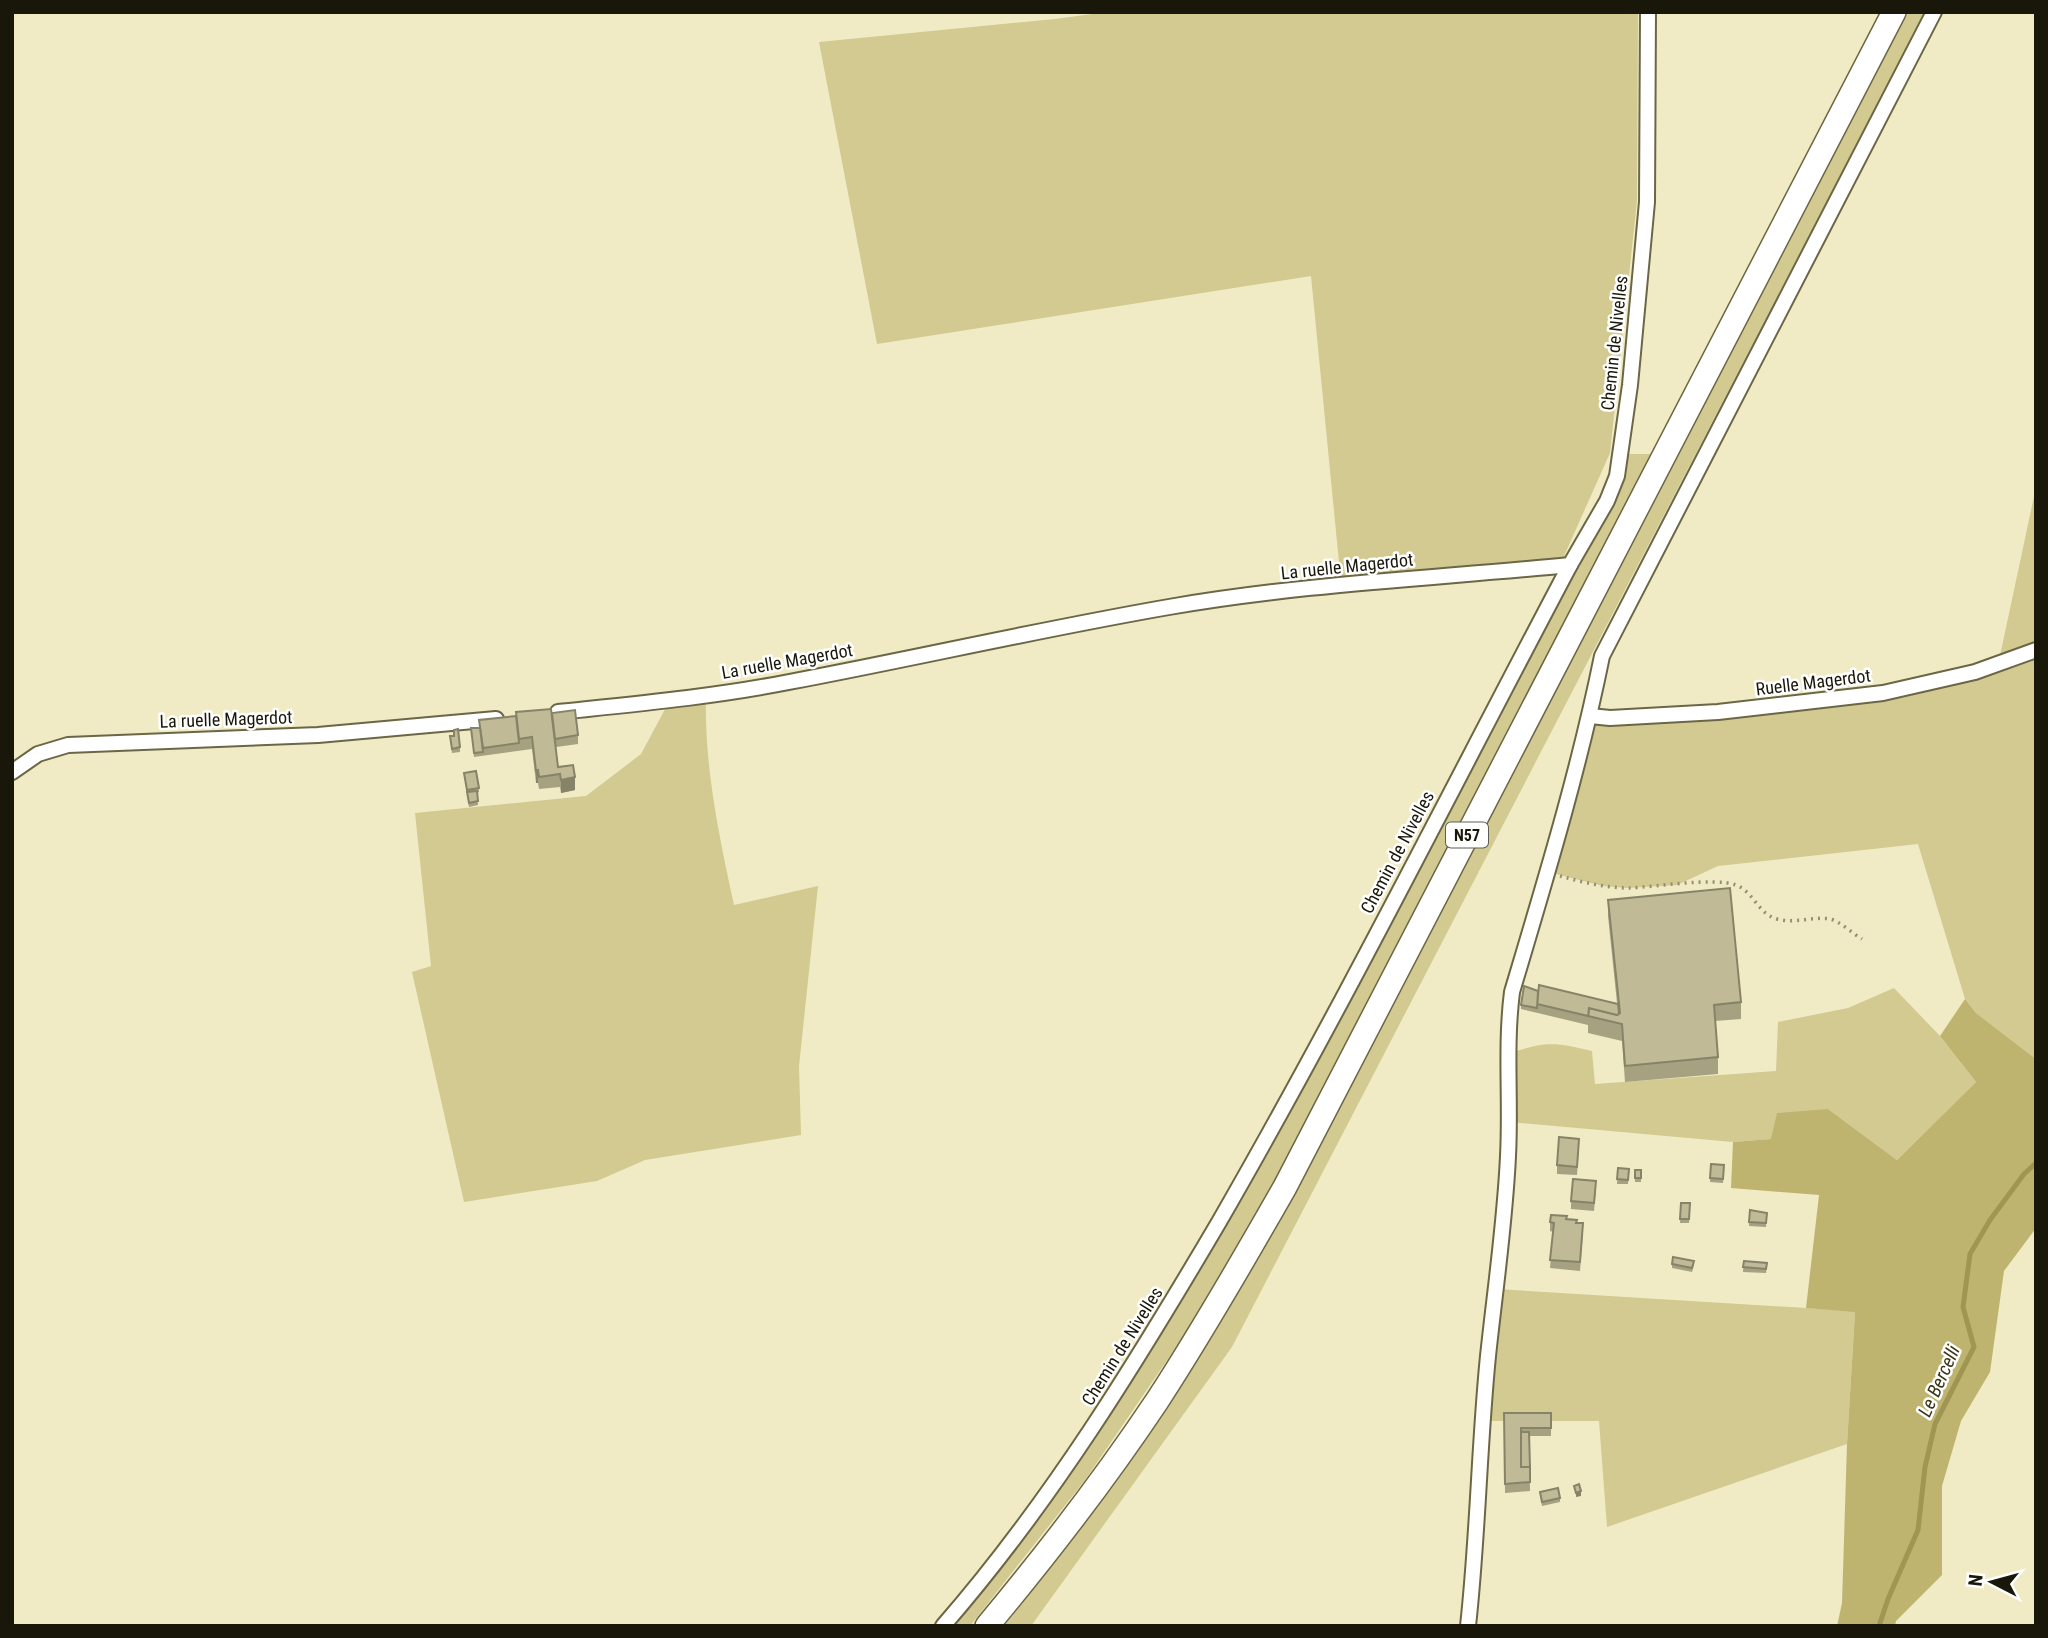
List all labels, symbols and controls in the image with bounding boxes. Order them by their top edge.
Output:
street label: Chemin de Nivelles [1596,274,1632,412]
street label: La ruelle Magerdot [1280,549,1414,583]
street label: La ruelle Magerdot [720,639,854,683]
street label: Ruelle Magerdot [1754,665,1872,699]
street label: La ruelle Magerdot [159,706,293,732]
street label: Chemin de Nivelles [1356,787,1438,917]
road number: N57 [1446,822,1488,848]
street label: Chemin de Nivelles [1077,1283,1167,1409]
water label: Le Bercelli [1913,1341,1965,1420]
north arrow [1957,1547,2027,1617]
text: N [1964,1573,1988,1587]

